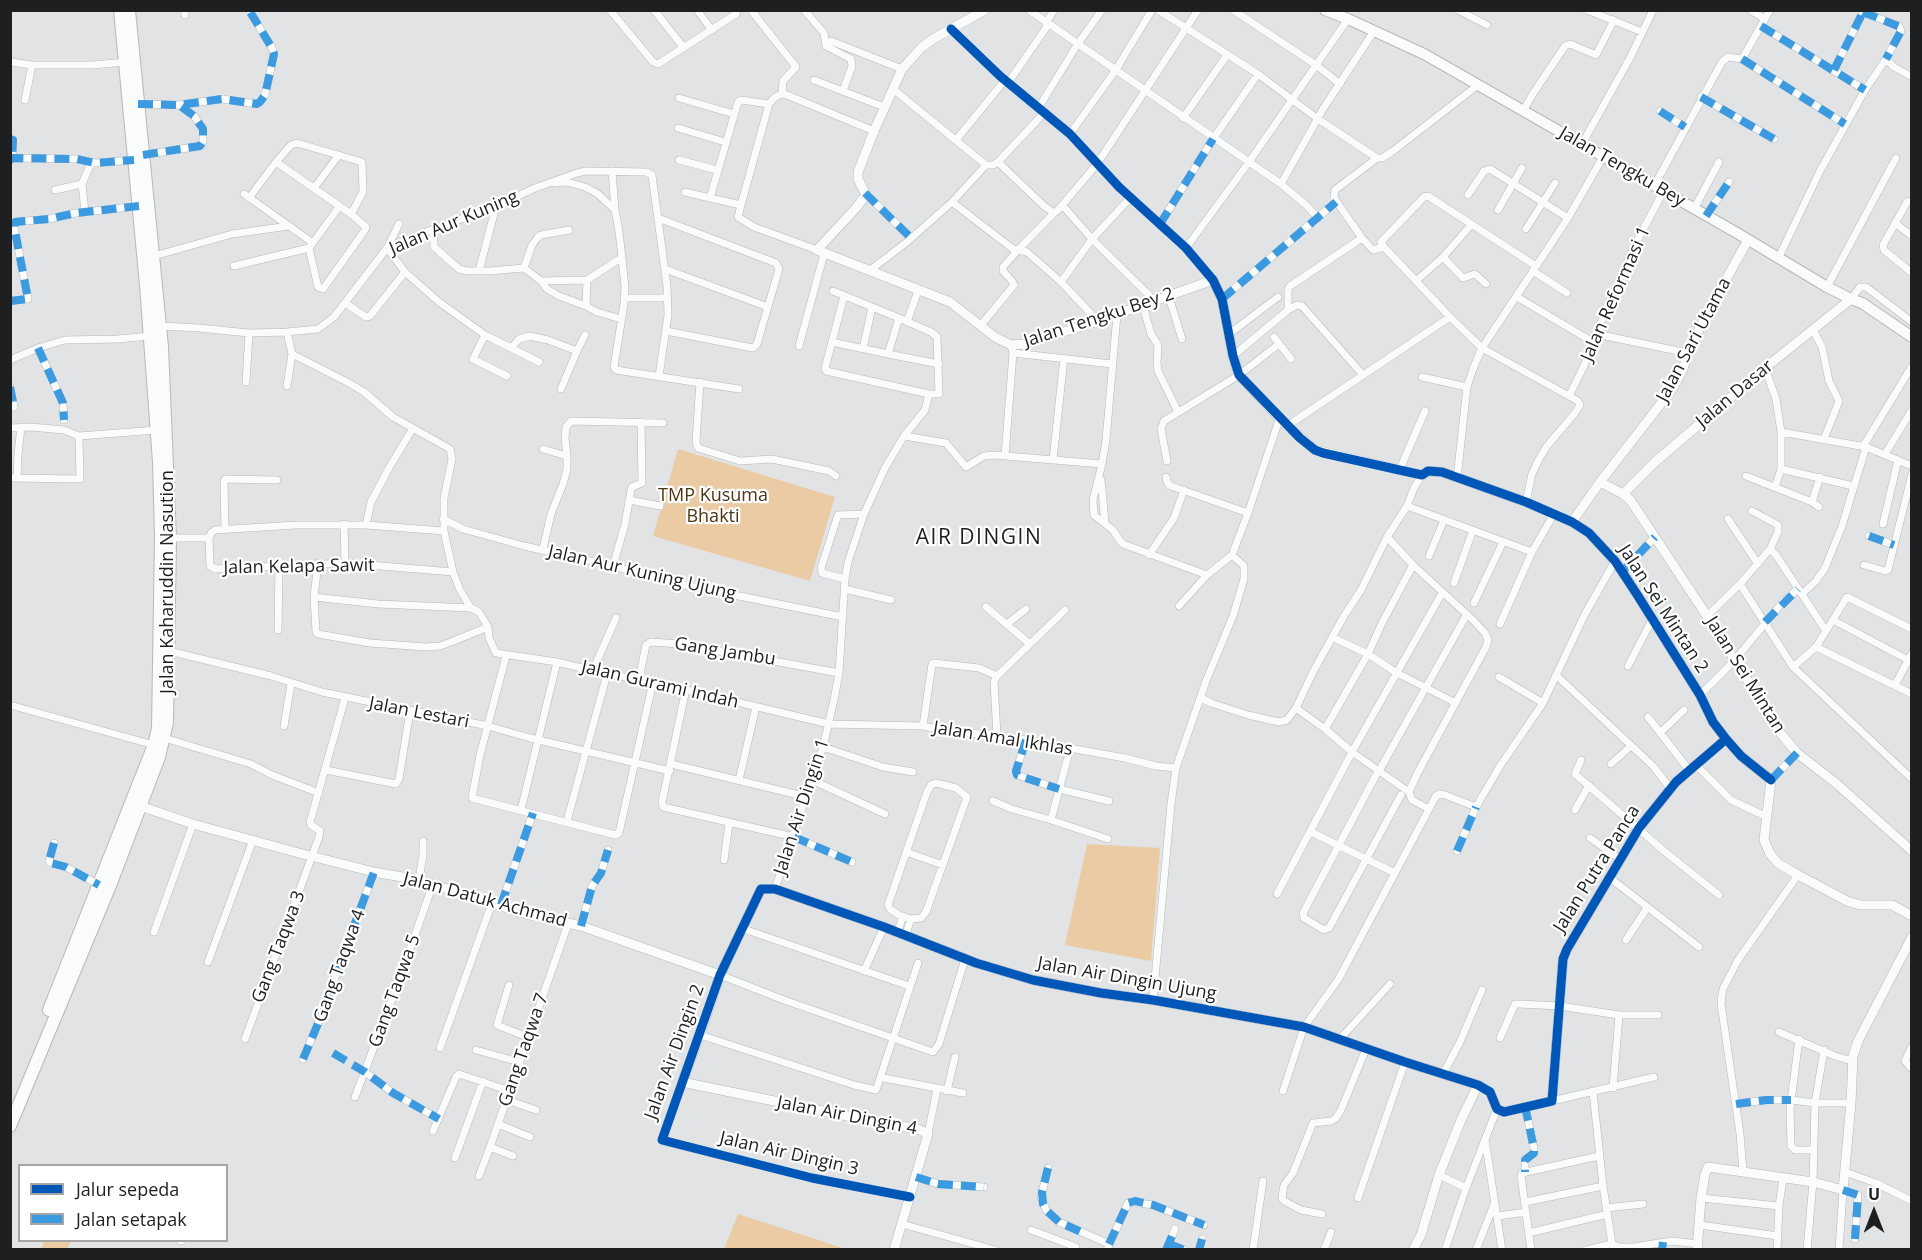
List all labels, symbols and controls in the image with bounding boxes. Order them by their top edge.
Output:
street label: Jalan Tengku Bey [1555,122,1689,212]
street label: Jalan Aur Kuning [386,186,522,260]
street label: Jalan Reformasi 1 [1577,223,1655,365]
street label: Jalan Sari Utama [1652,274,1736,406]
street label: Jalan Tengku Bey 2 [1021,283,1177,353]
street label: Jalan Dasar [1692,355,1778,433]
street label: Jalan Kaharuddin Nasution [157,470,179,694]
park label: TMP Kusuma Bhakti [658,485,768,528]
district label: AIR DINGIN [916,525,1042,551]
street label: Jalan Aur Kuning Ujung [546,541,738,605]
street label: Jalan Sei Mintan 2 [1614,541,1712,677]
street label: Jalan Kelapa Sawit [223,555,375,579]
street label: Jalan Sei Mintan [1700,613,1790,737]
street label: Gang Jambu [673,633,777,671]
street label: Jalan Gurami Indah [579,656,741,714]
street label: Jalan Lestari [367,693,471,733]
street label: Jalan Amal Ikhlas [932,717,1074,761]
street label: Jalan Air Dingin 1 [770,736,834,878]
street label: Jalan Putra Panca [1549,801,1645,937]
street label: Jalan Datuk Achmad [401,868,569,932]
street label: Gang Taqwa 3 [248,888,310,1006]
street label: Gang Taqwa 4 [310,907,370,1025]
street label: Gang Taqwa 5 [365,932,425,1050]
street label: Jalan Air Dingin Ujung [1036,953,1218,1005]
street label: Jalan Air Dingin 2 [641,982,709,1122]
street label: Gang Taqwa 7 [495,990,553,1110]
street label: Jalan Air Dingin 4 [775,1092,919,1140]
street label: Jalan Air Dingin 3 [717,1128,861,1180]
legend [18,1164,228,1242]
text: Jalur sepeda [76,1177,179,1201]
north arrow [1844,1182,1904,1242]
text: U [1868,1183,1880,1205]
text: Jalan setapak [76,1207,187,1231]

